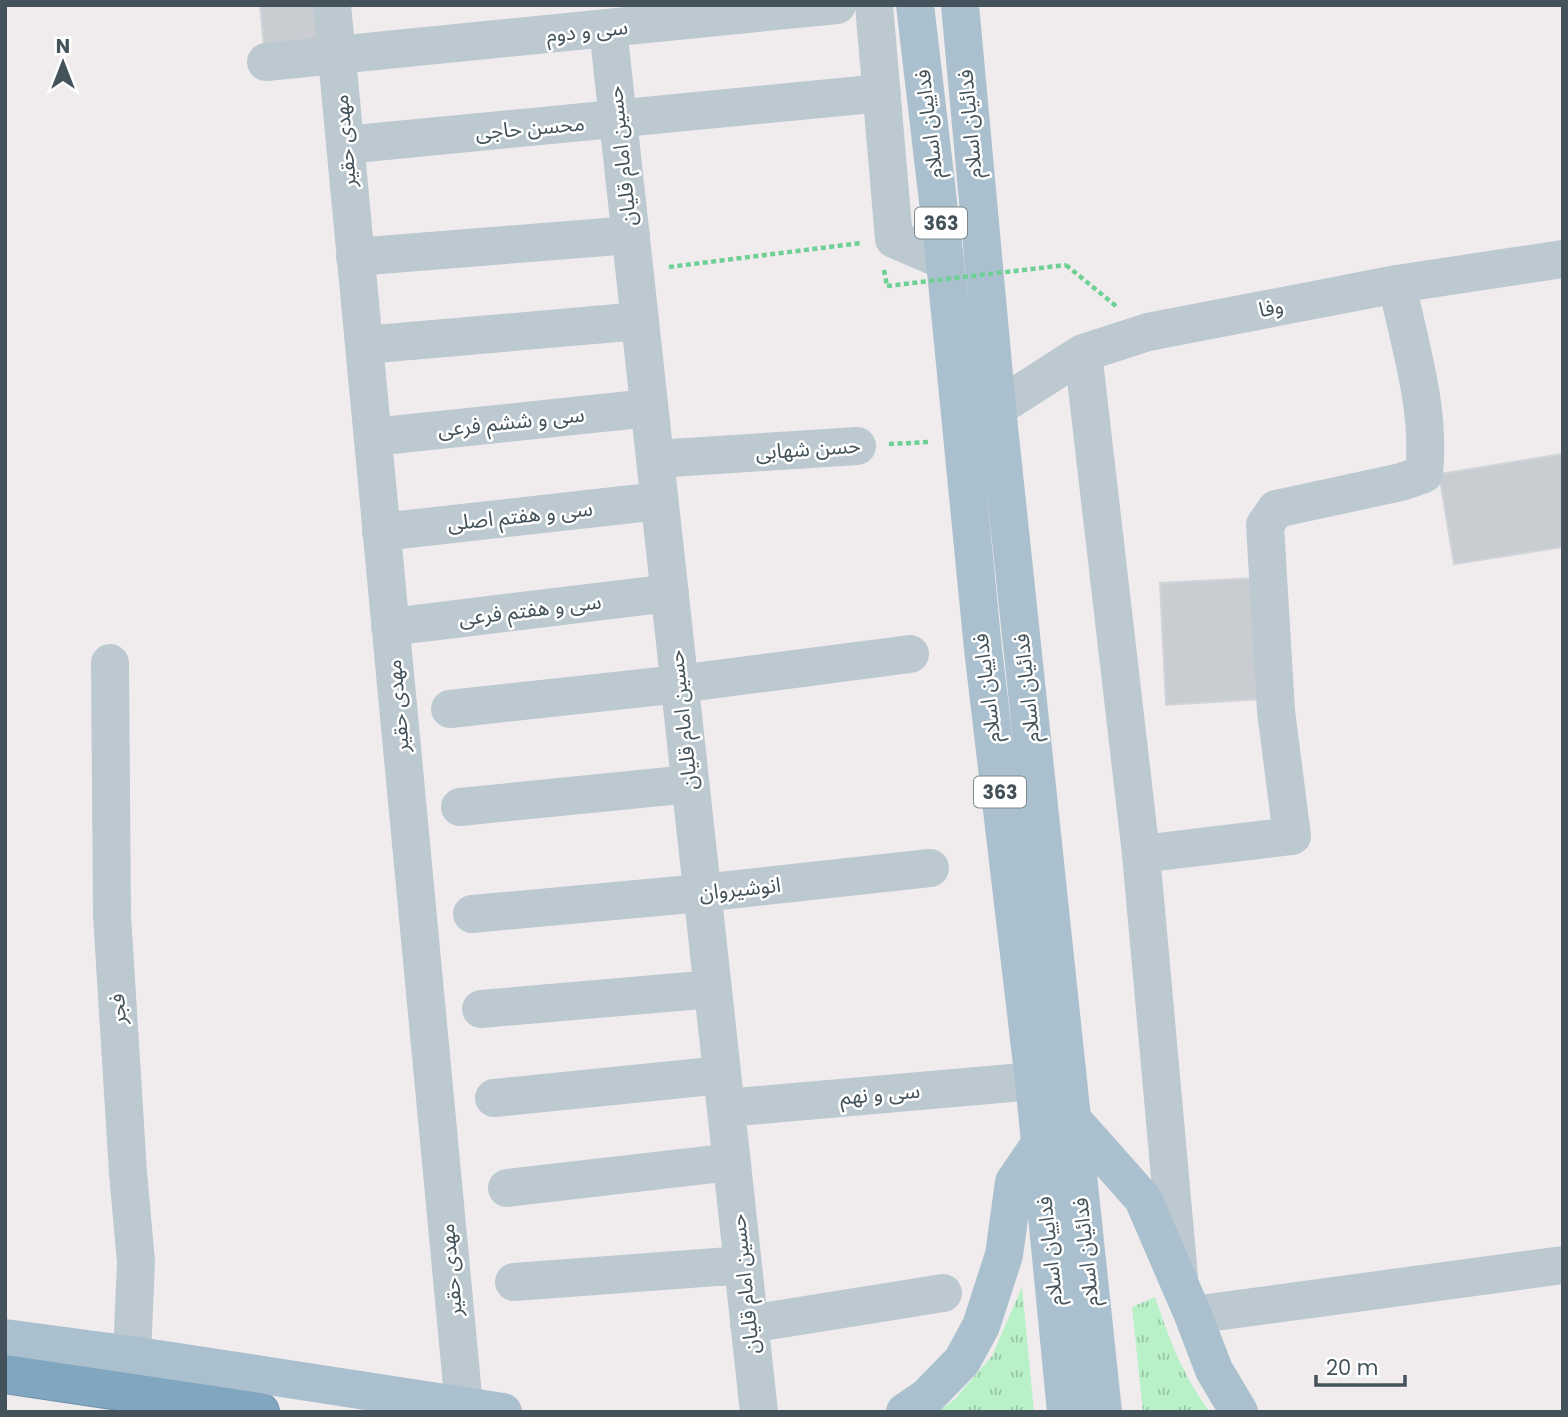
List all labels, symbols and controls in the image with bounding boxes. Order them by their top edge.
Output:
street label: سی و دوم [545,12,629,51]
north arrow [28,28,98,98]
text: N [56,33,70,60]
street label: فداییان اسلام [907,67,952,180]
street label: فدائیان اسلام [950,68,991,180]
street label: حسین امام قلیان [600,84,645,228]
street label: مهدی حقیر [326,93,363,190]
street label: محسن حاجی [474,108,586,147]
road number: 363 [915,208,967,238]
street label: وفا [1256,291,1286,324]
street label: سی و ششم فرعی [436,399,586,445]
street label: حسن شهابی [754,430,862,467]
street label: سی و هفتم اصلی [446,493,594,539]
street label: سی و هفتم فرعی [457,586,603,634]
street label: فداییان اسلام [965,631,1010,744]
street label: فدائیان اسلام [1006,632,1049,744]
street label: حسین امام قلیان [661,648,706,792]
street label: مهدی حقیر [379,658,416,755]
road number: 363 [974,776,1026,807]
street label: انوشیروان [698,870,782,907]
street label: فجر [102,993,133,1027]
street label: سی و نهم [839,1076,921,1112]
street label: فداییان اسلام [1029,1195,1072,1307]
street label: فدائیان اسلام [1065,1196,1108,1308]
street label: حسین امام قلیان [723,1212,768,1356]
street label: مهدی حقیر [432,1222,469,1319]
scale bar [1316,1344,1405,1388]
text: 20 m [1326,1353,1379,1382]

